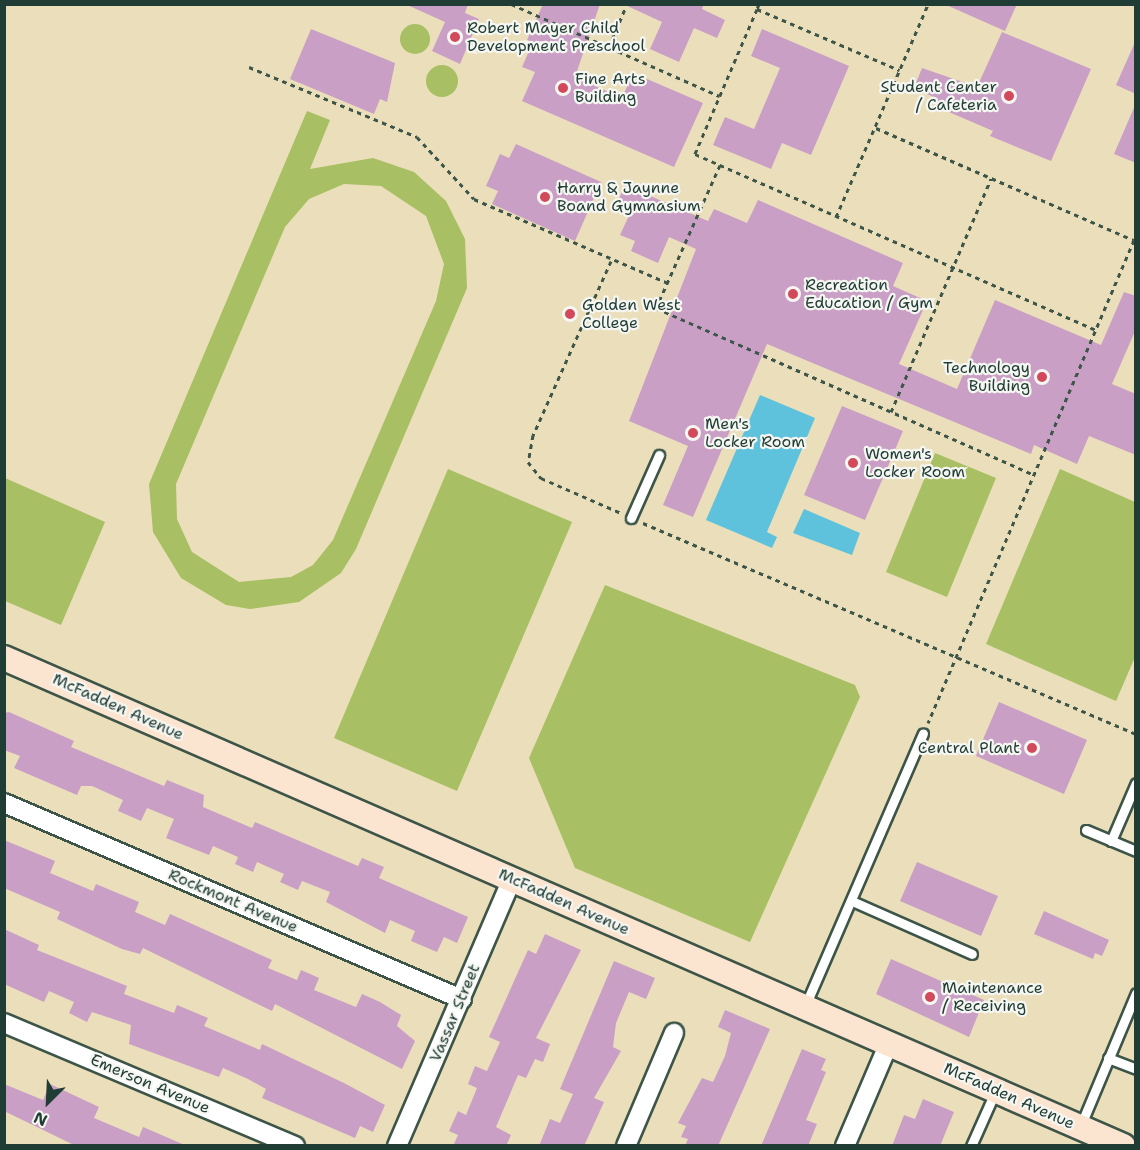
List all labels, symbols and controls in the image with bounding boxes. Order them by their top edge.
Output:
place label: Robert Mayer Child Development Preschool [467,18,645,56]
marker: Robert Mayer Child Development Preschool [448,30,462,44]
place label: Fine Arts Building [575,69,646,107]
place label: Student Center / Cafeteria [880,77,997,115]
marker: Fine Arts Building [556,81,570,95]
marker: Student Center / Cafeteria [1002,89,1016,103]
place label: Harry & Jaynne Boand Gymnasium [557,178,701,216]
marker: Harry & Jaynne Boand Gymnasium [538,190,552,204]
place label: Recreation Education / Gym [805,275,933,313]
marker: Recreation Education / Gym [786,287,800,301]
place label: Golden West College [582,295,681,333]
marker: Golden West College [563,307,577,321]
place label: Technology Building [943,358,1030,396]
marker: Technology Building [1035,370,1049,384]
place label: Men's Locker Room [705,414,805,452]
marker: Men's Locker Room [686,426,700,440]
place label: Women's Locker Room [865,444,965,482]
marker: Women's Locker Room [846,456,860,470]
street label: McFadden Avenue [50,669,186,745]
place label: Central Plant [918,738,1020,758]
marker: Central Plant [1025,741,1039,755]
street label: McFadden Avenue [496,864,632,940]
street label: Rockmont Avenue [165,865,301,937]
street label: Vassar Street [426,961,484,1065]
place label: Maintenance / Receiving [942,978,1043,1016]
marker: Maintenance / Receiving [923,990,937,1004]
street label: Emerson Avenue [87,1050,213,1118]
street label: McFadden Avenue [941,1058,1077,1134]
north arrow [18,1072,78,1132]
text: N [30,1107,51,1131]

